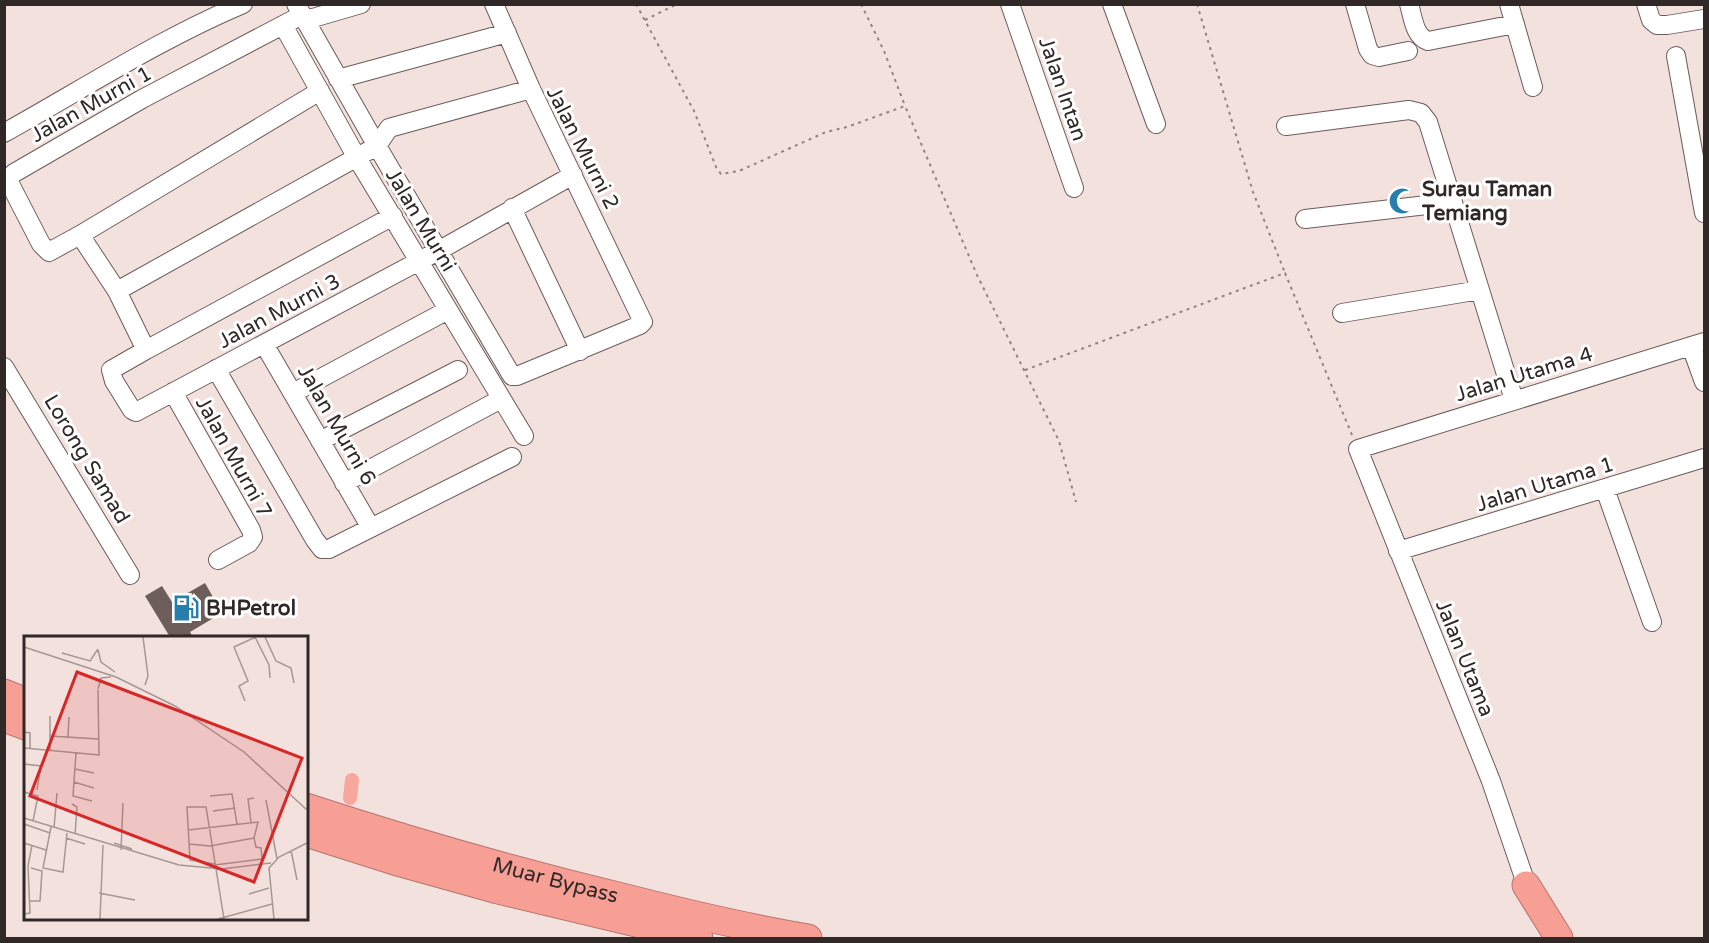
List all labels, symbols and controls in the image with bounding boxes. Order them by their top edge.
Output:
street label: Jalan Intan [1033,34,1092,144]
street label: Jalan Murni 1 [26,61,156,148]
street label: Jalan Murni 2 [541,83,624,214]
street label: Jalan Murni [380,164,461,276]
place label: Surau Taman Temiang [1421,177,1552,226]
mosque icon: Surau Taman Temiang [1387,186,1417,216]
street label: Jalan Murni 3 [214,269,344,354]
street label: Jalan Utama 4 [1453,342,1596,407]
street label: Jalan Murni 6 [292,361,381,490]
street label: Lorong Samad [38,390,135,528]
street label: Jalan Murni 7 [190,392,277,522]
street label: Jalan Utama 1 [1474,452,1617,517]
fuel station icon: BHPetrol [171,593,201,623]
place label: BHPetrol [206,596,296,621]
street label: Jalan Utama [1430,596,1499,720]
inset map [24,636,308,919]
street label: Muar Bypass [490,852,621,909]

